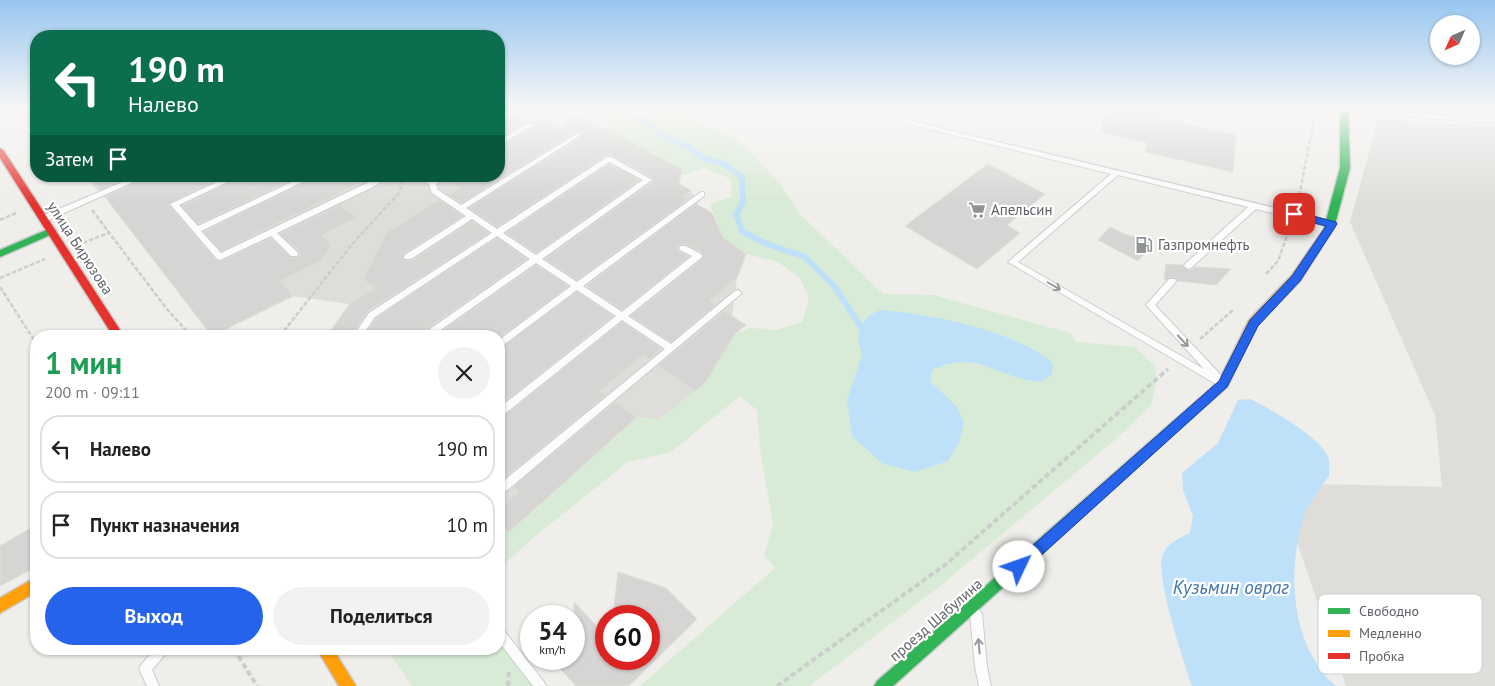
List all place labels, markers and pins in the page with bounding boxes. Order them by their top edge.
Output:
pin [1273,193,1315,235]
supermarket icon: Апельсин [967,200,987,220]
place label: Апельсин [991,200,1053,219]
fuel station icon: Газпромнефть [1134,235,1154,255]
place label: Газпромнефть [1158,235,1249,254]

